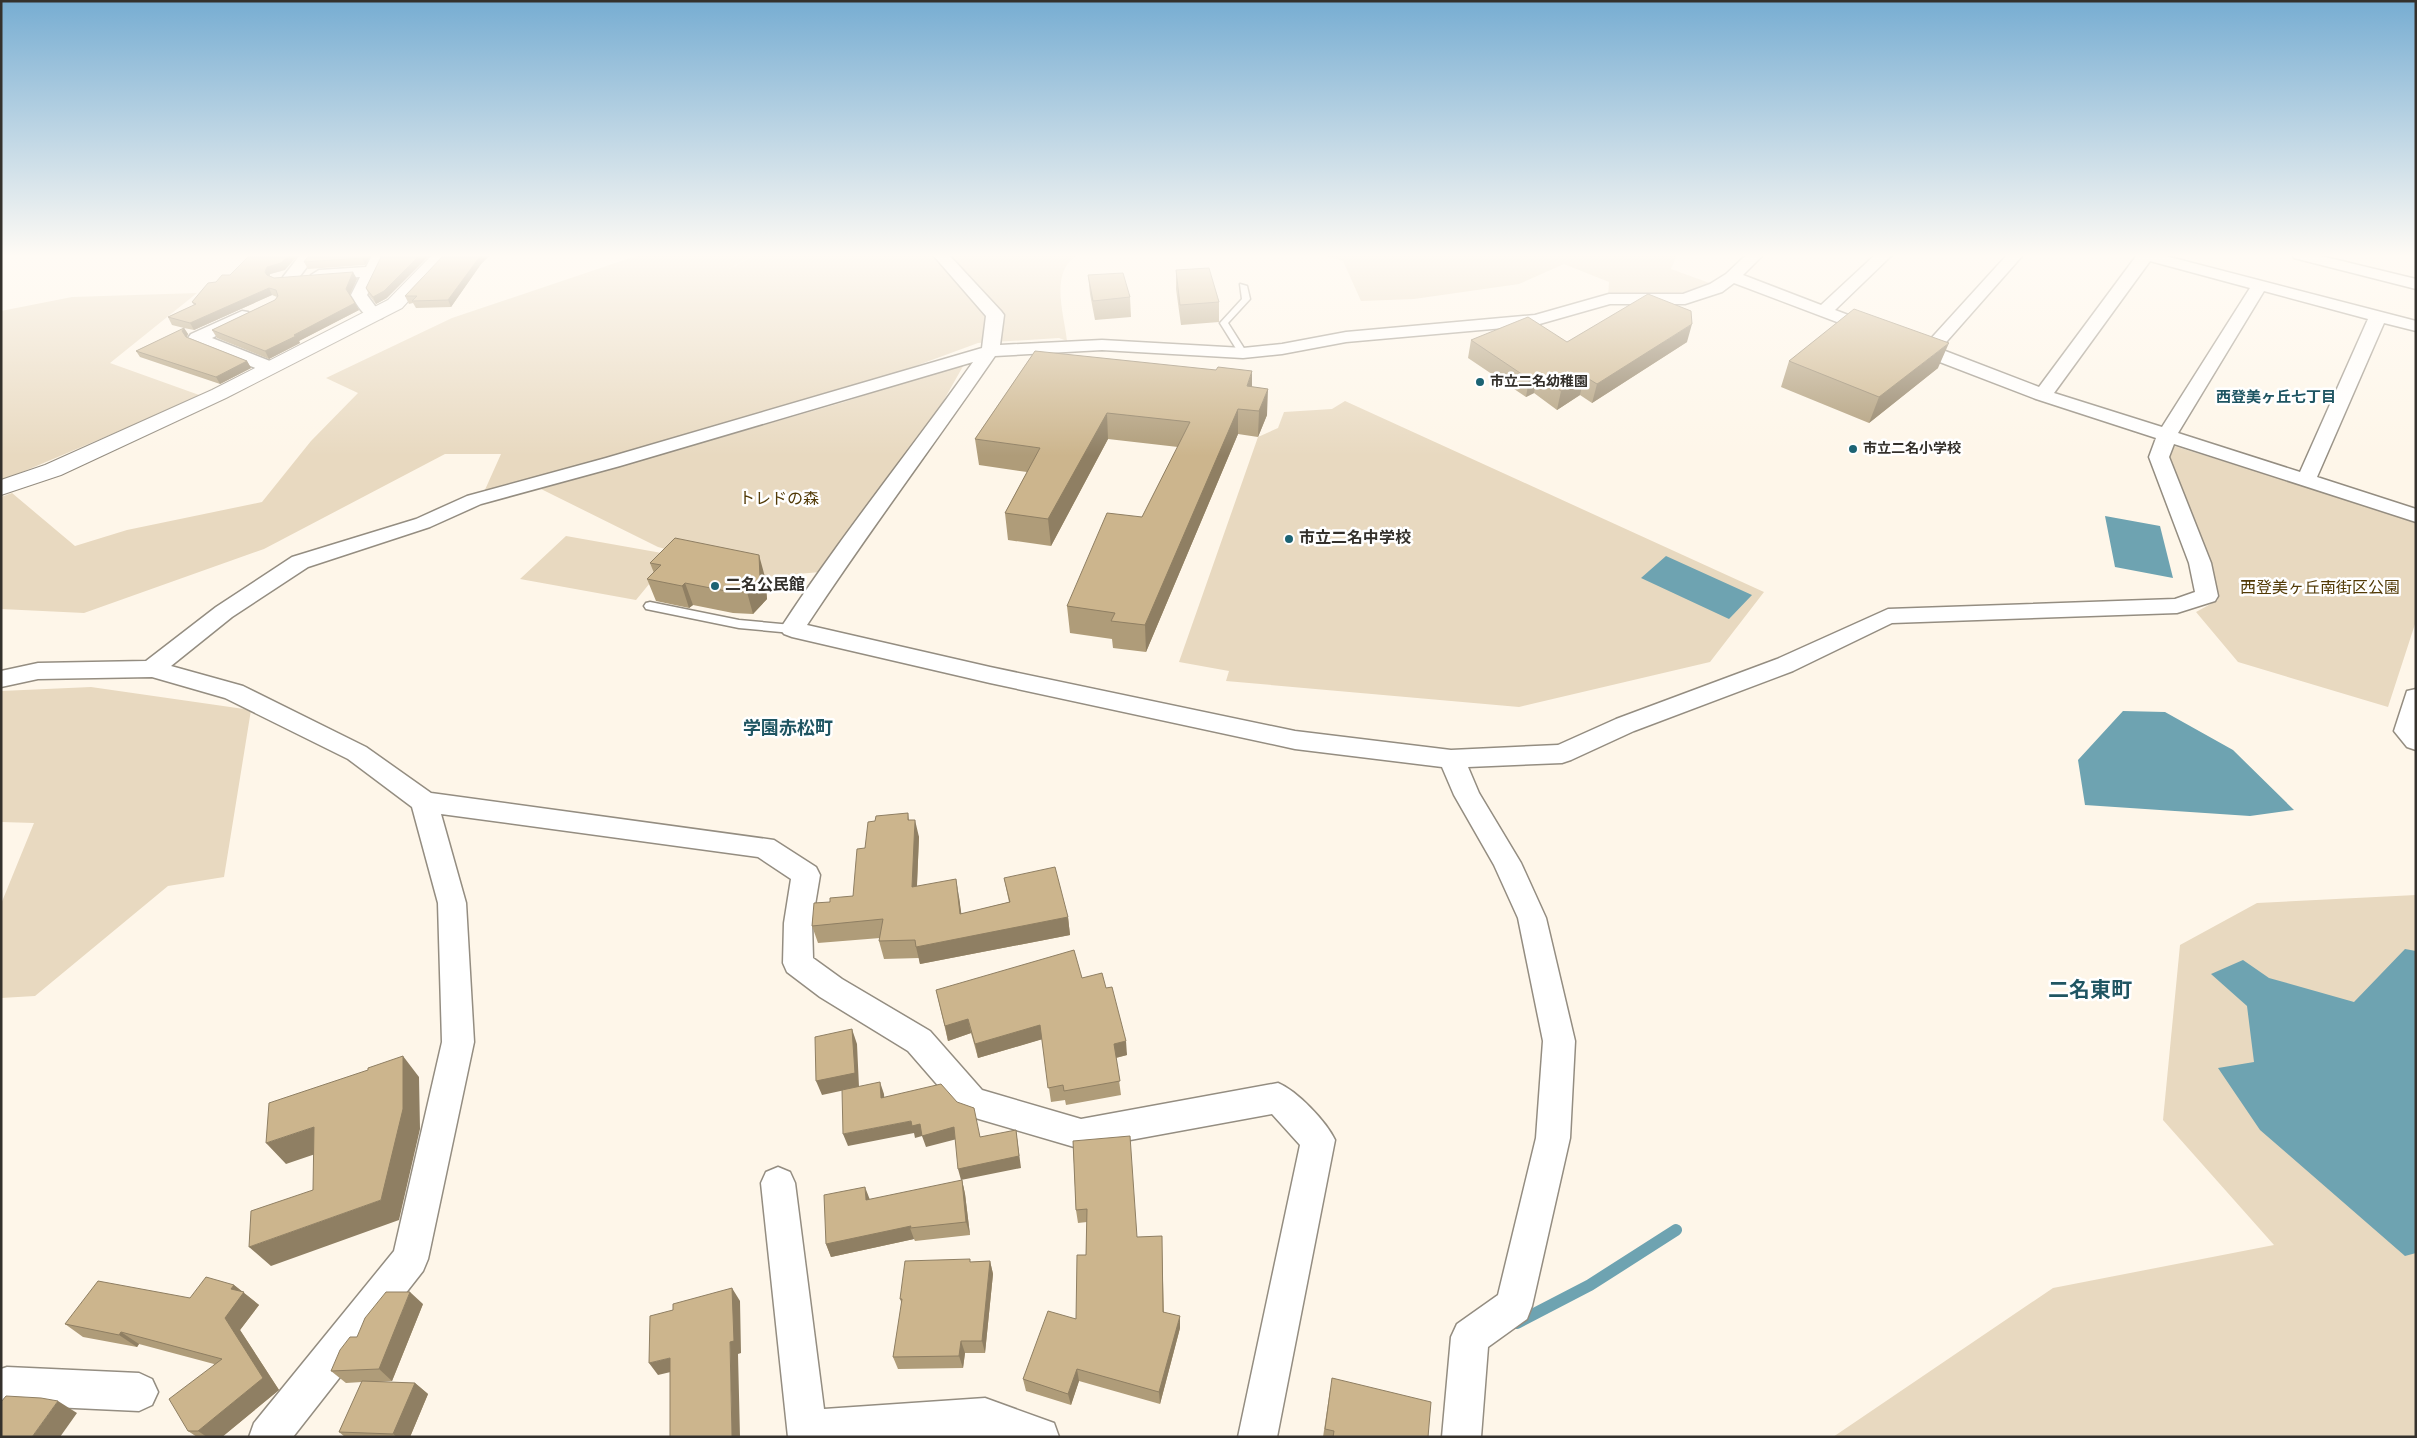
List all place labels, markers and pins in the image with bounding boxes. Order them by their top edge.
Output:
place label: 市立二名幼稚園 [1490,373,1588,391]
marker: 市立二名幼稚園 [1474,376,1486,388]
place label: 市立二名小学校 [1863,441,1961,458]
marker: 市立二名小学校 [1847,443,1859,455]
place label: 市立二名中学校 [1299,529,1411,549]
marker: 市立二名中学校 [1283,533,1295,545]
place label: 二名公民館 [725,576,805,596]
marker: 二名公民館 [709,580,721,592]

